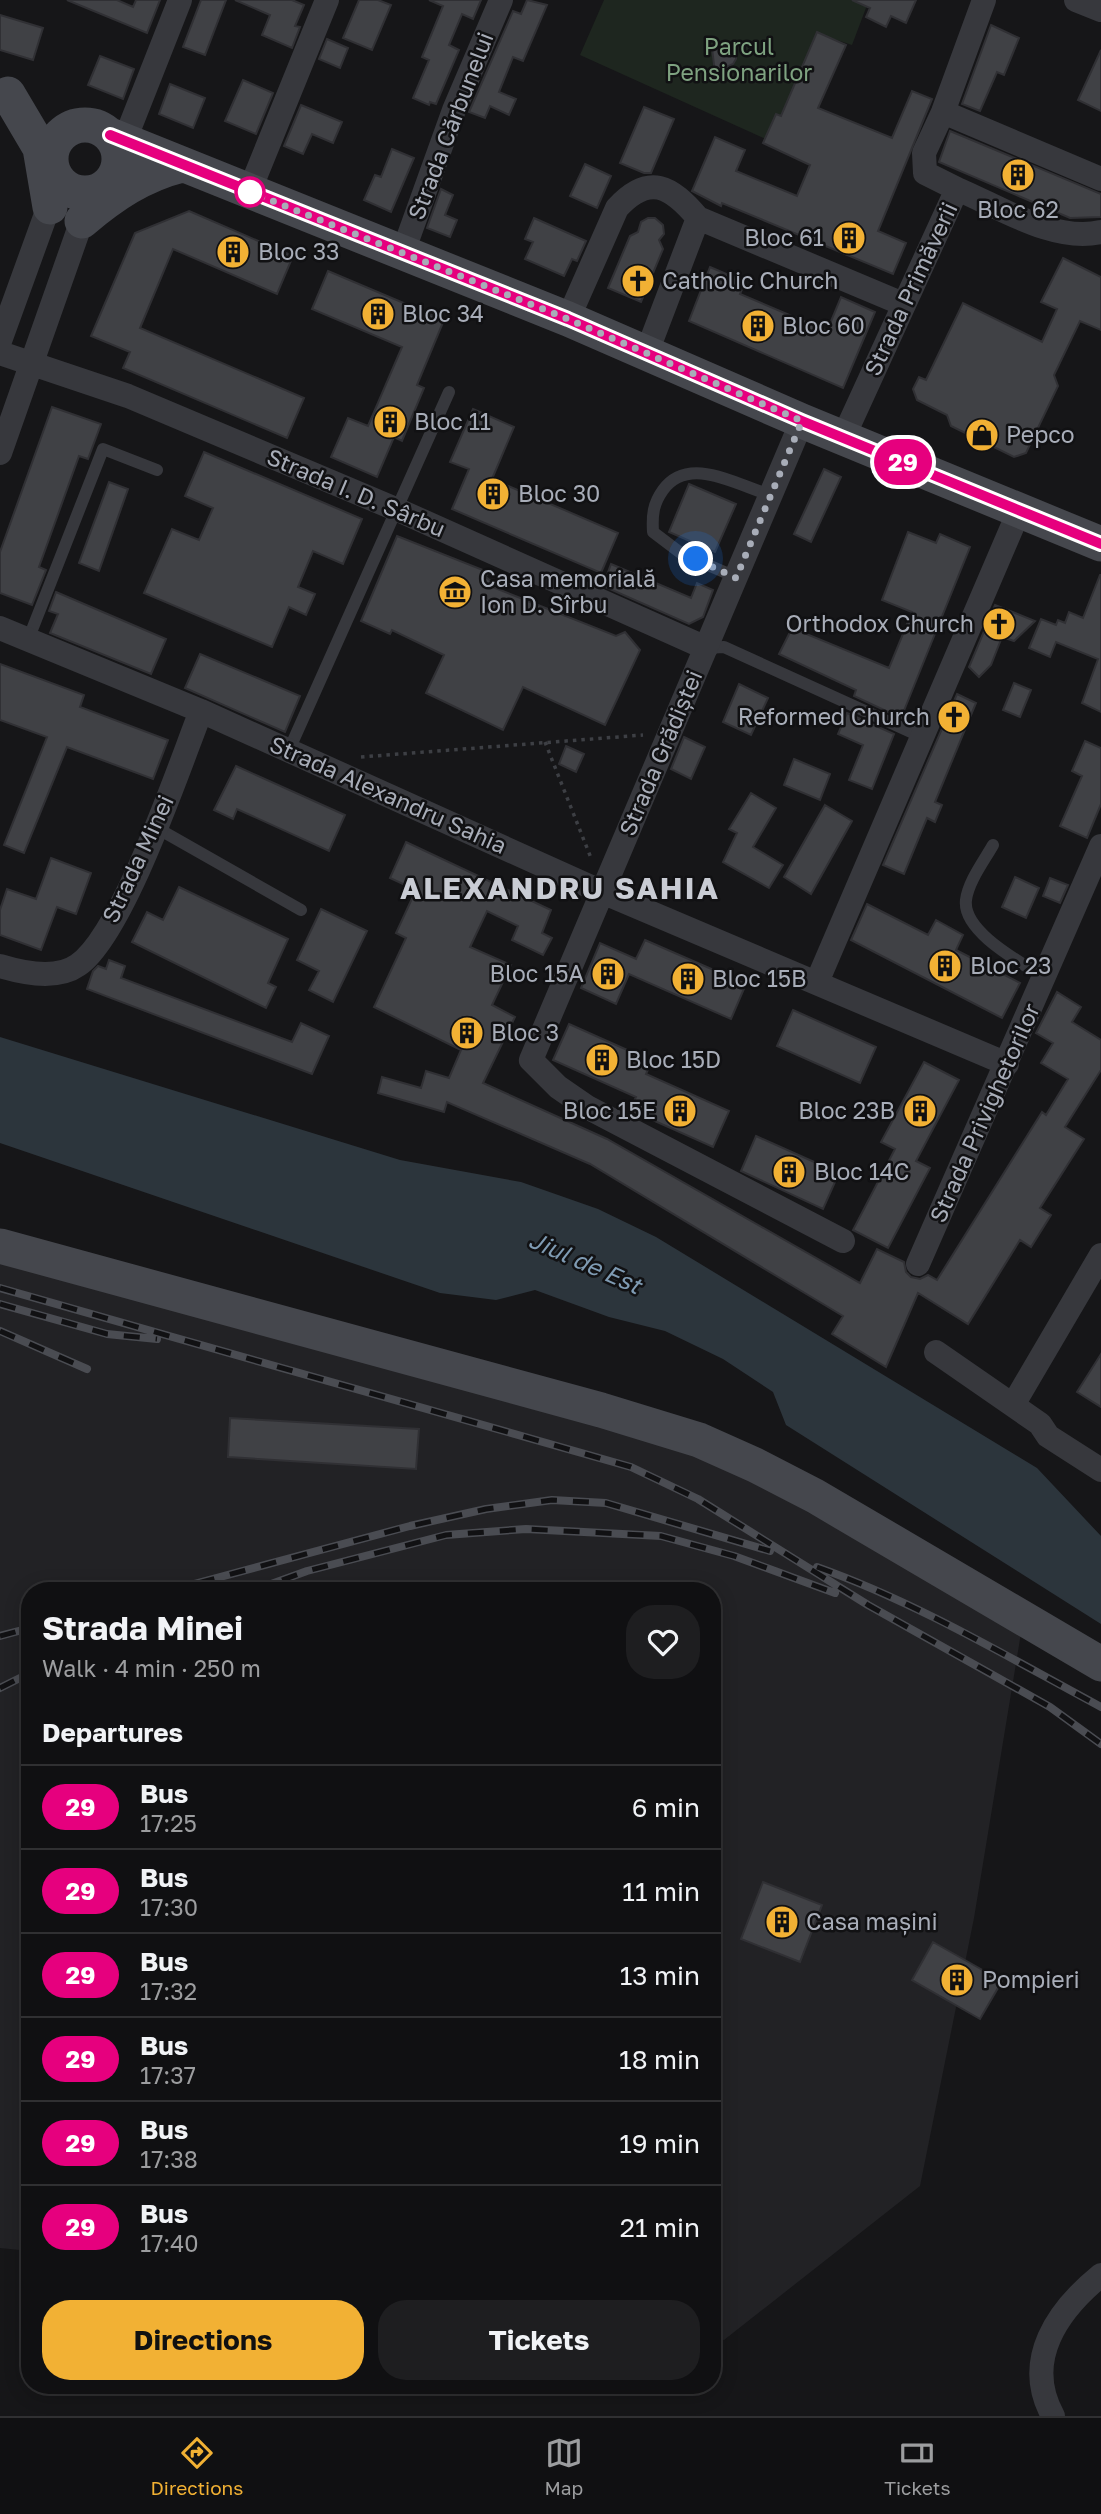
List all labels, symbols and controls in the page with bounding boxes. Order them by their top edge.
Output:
street label: Strada Cărbunelui [401,28,499,223]
park label: Parcul Pensionarilor [666,32,812,86]
building icon: Bloc 62 [999,156,1037,194]
unlabelled marker [235,177,265,207]
place label: Bloc 62 [977,195,1059,223]
street label: Strada Primăverii [858,197,963,380]
building icon: Bloc 61 [830,219,868,257]
place label: Bloc 61 [744,223,824,251]
building icon: Bloc 33 [214,233,252,271]
place label: Bloc 33 [258,237,340,265]
church icon: Catholic Church [619,262,657,300]
place label: Catholic Church [662,266,838,294]
building icon: Bloc 34 [359,295,397,333]
place label: Bloc 34 [402,299,484,327]
building icon: Bloc 60 [739,307,777,345]
place label: Bloc 60 [782,311,865,339]
building icon: Bloc 11 [371,403,409,441]
place label: Bloc 11 [414,407,491,435]
shop icon: Pepco [963,416,1001,454]
place label: Pepco [1006,420,1075,448]
line badge: 29 [872,439,934,485]
street label: Strada I. D. Sârbu [263,442,450,542]
text: 29 [888,447,918,476]
building icon: Bloc 30 [474,475,512,513]
place label: Bloc 30 [518,479,600,507]
your location [678,541,713,576]
place label: Casa memorială Ion D. Sîrbu [480,564,656,618]
museum icon: Casa memorială Ion D. Sîrbu [436,573,474,611]
church icon: Orthodox Church [980,605,1018,643]
place label: Orthodox Church [785,609,974,637]
street label: Strada Grădiștei [613,666,709,840]
church icon: Reformed Church [935,698,973,736]
place label: Reformed Church [738,702,930,730]
street label: Strada Alexandru Sahia [266,729,511,859]
street label: Strada Minei [95,790,179,927]
district label: ALEXANDRU SAHIA [400,870,720,906]
building icon: Bloc 23 [926,947,964,985]
place label: Bloc 23 [970,951,1051,979]
building icon: Bloc 15A [589,955,627,993]
place label: Bloc 15A [489,959,584,987]
building icon: Bloc 15B [669,960,707,998]
place label: Bloc 15B [712,964,807,992]
street label: Strada Privighetorilor [923,999,1045,1227]
building icon: Bloc 3 [448,1014,486,1052]
place label: Bloc 3 [491,1018,559,1046]
building icon: Bloc 15D [583,1041,621,1079]
place label: Bloc 15D [626,1045,721,1073]
building icon: Bloc 15E [661,1092,699,1130]
building icon: Bloc 23B [901,1092,939,1130]
place label: Bloc 15E [563,1096,656,1124]
place label: Bloc 23B [798,1096,895,1124]
building icon: Bloc 14C [770,1153,808,1191]
place label: Bloc 14C [814,1157,909,1185]
water label: Jiul de Est [525,1224,648,1300]
button: heart [626,1605,700,1679]
text: Strada Minei [42,1608,243,1647]
text: Walk · 4 min · 250 m [42,1654,261,1682]
text: Departures [42,1717,183,1748]
text: Bus [140,1778,188,1809]
text: 29 [66,1792,95,1821]
text: 6 min [632,1792,700,1823]
text: 17:25 [140,1809,197,1837]
text: Bus [140,1862,188,1893]
text: 29 [66,1876,95,1905]
text: 11 min [622,1876,700,1907]
text: 17:30 [140,1893,198,1921]
building icon: Casa mașini [763,1903,801,1941]
place label: Casa mașini [806,1907,938,1936]
text: Bus [140,1946,188,1977]
text: 29 [66,1960,95,1989]
text: 13 min [620,1960,700,1991]
building icon: Pompieri [938,1961,976,1999]
place label: Pompieri [982,1965,1080,1993]
text: 17:32 [140,1977,197,2005]
text: Bus [140,2030,188,2061]
text: 29 [66,2044,95,2073]
text: 18 min [619,2044,700,2075]
text: 17:37 [140,2061,196,2089]
text: Bus [140,2114,188,2145]
text: 29 [66,2128,95,2157]
text: 19 min [619,2128,700,2159]
text: 17:38 [140,2145,198,2173]
text: Bus [140,2198,188,2229]
text: 29 [66,2212,95,2241]
text: 21 min [620,2212,700,2243]
text: 17:40 [140,2229,199,2257]
button: Directions [42,2300,364,2380]
button: Tickets [378,2300,700,2380]
tab: Directions [151,2434,243,2499]
tab: Map [544,2434,583,2499]
tab: Tickets [884,2434,950,2499]

